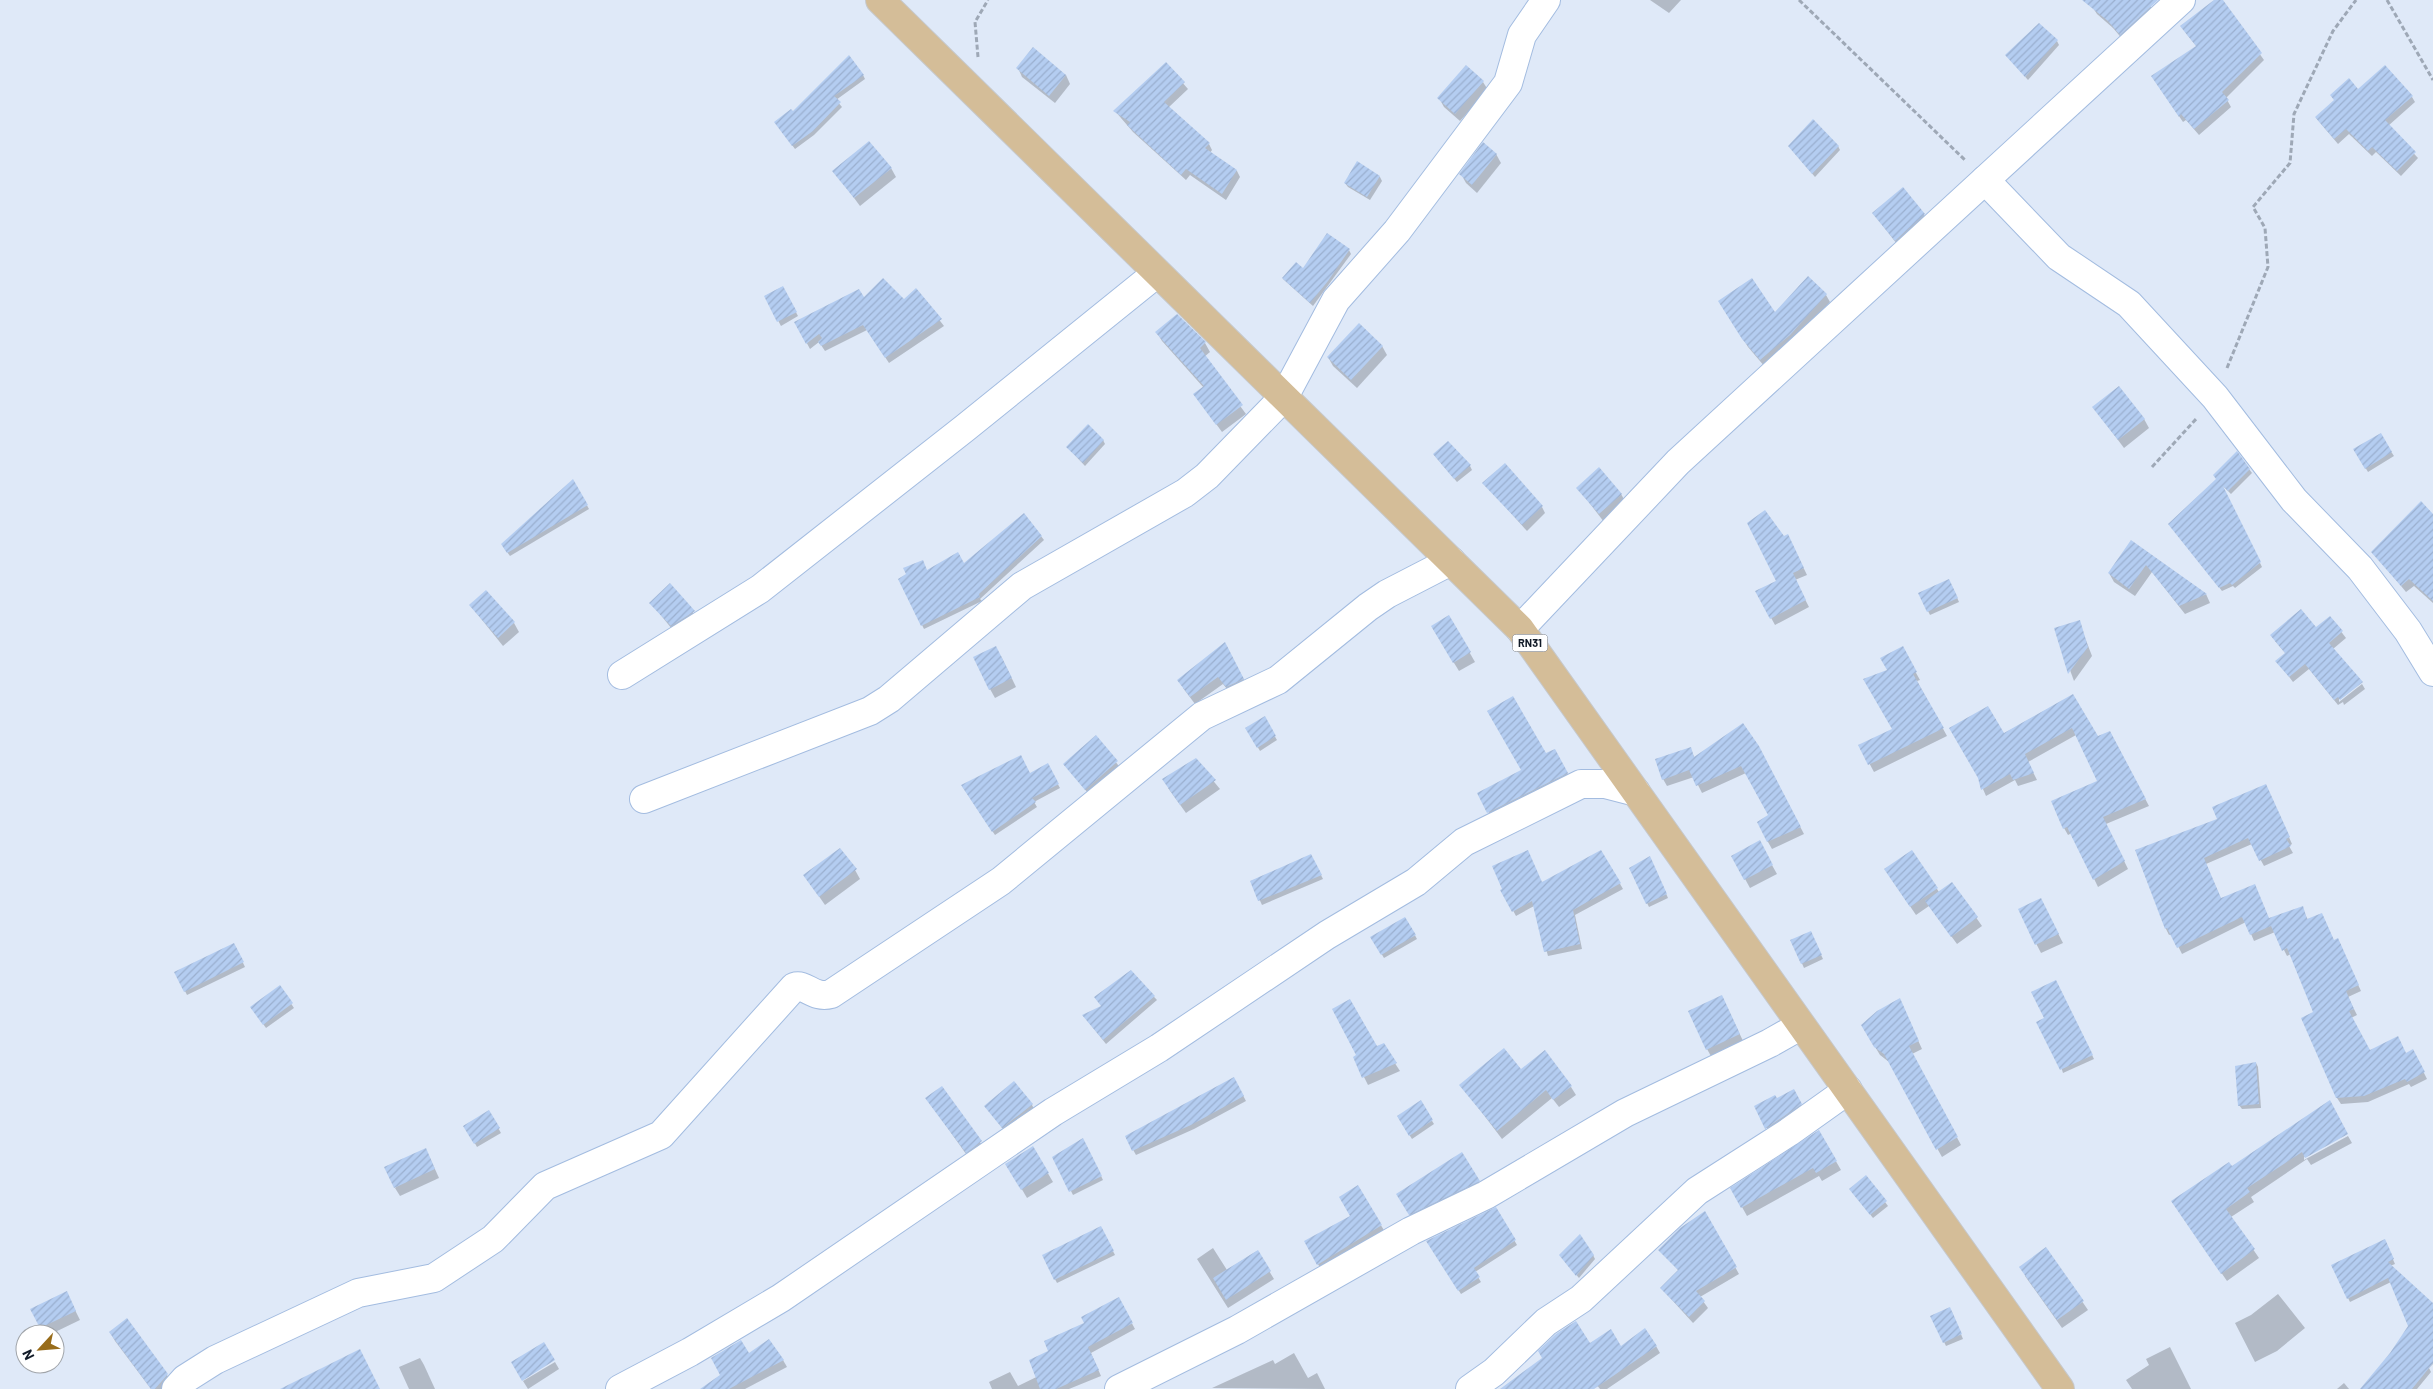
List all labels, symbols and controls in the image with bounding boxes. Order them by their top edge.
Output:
road number: RN31 [1512,634,1548,651]
north arrow [15,1324,65,1374]
text: N [18,1347,38,1363]

